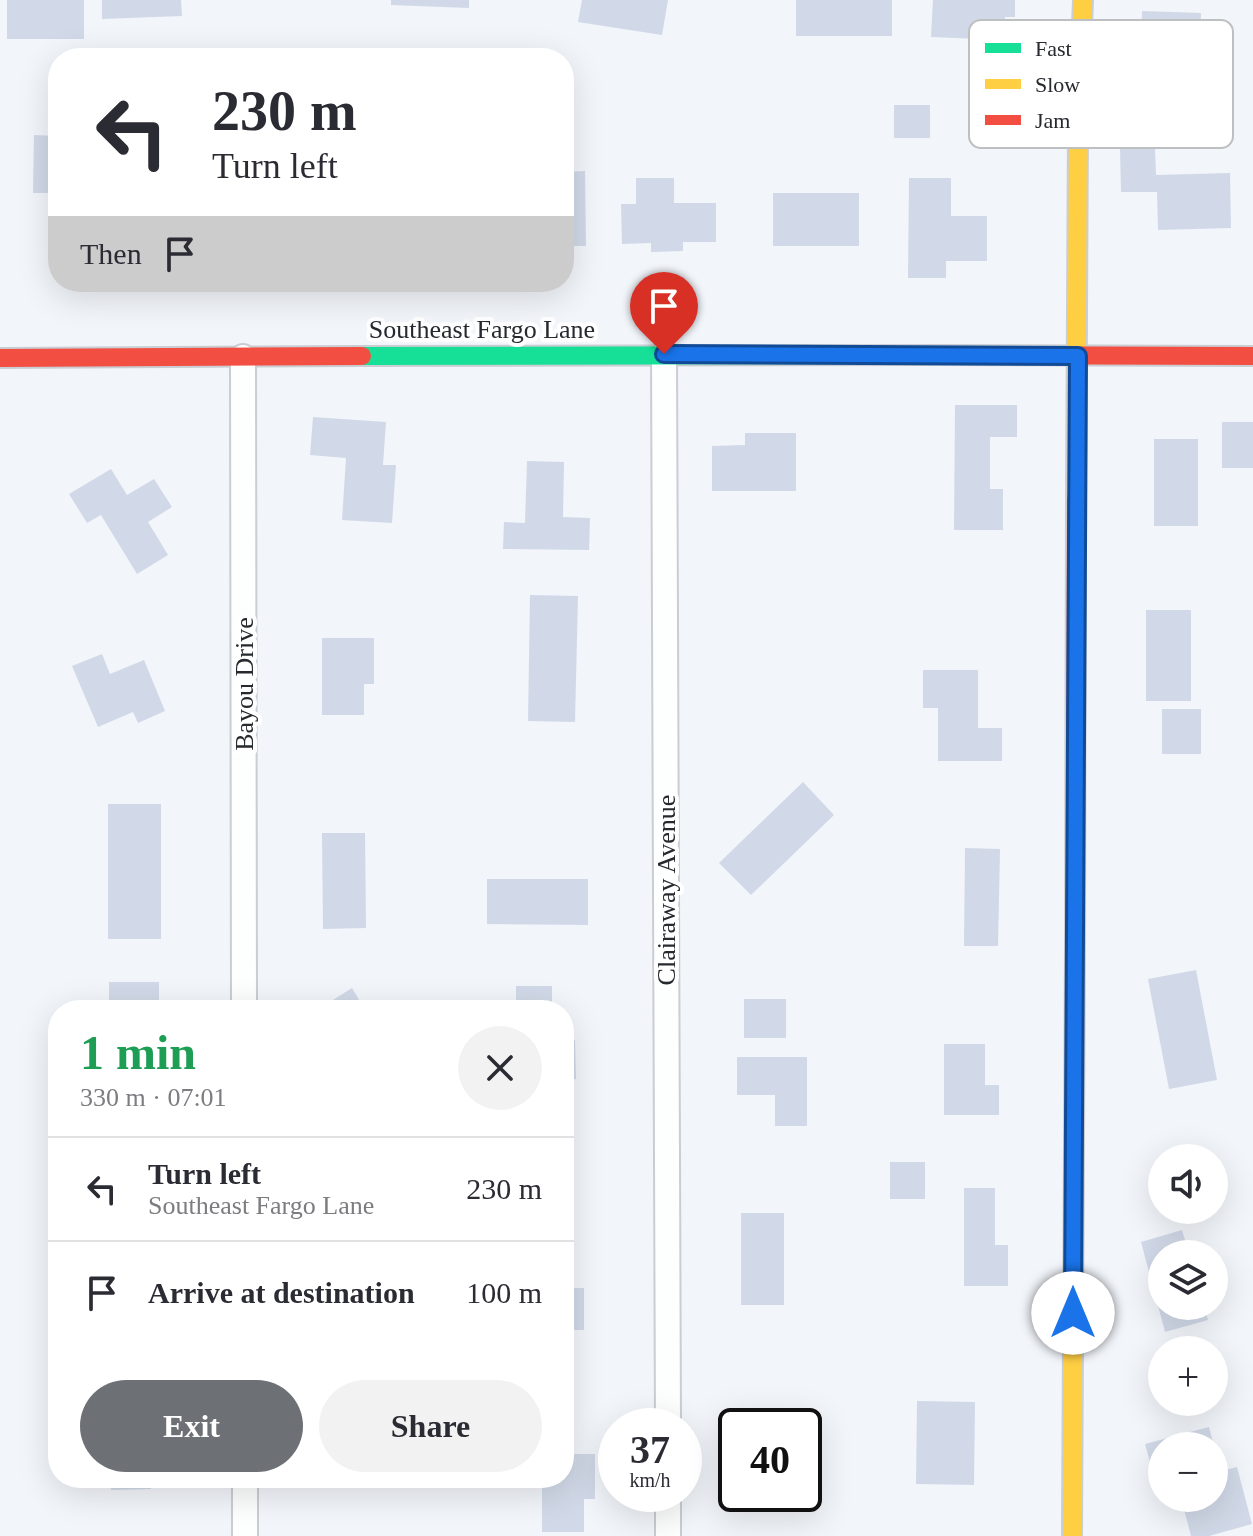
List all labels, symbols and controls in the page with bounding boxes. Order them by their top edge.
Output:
legend [969,20,1233,148]
text: Fast [1035,36,1072,61]
text: Slow [1035,72,1080,97]
icon: left [80,80,184,184]
text: 230 m [212,80,357,142]
text: Jam [1035,108,1070,133]
text: Turn left [212,146,338,186]
icon: arrive [158,232,202,276]
text: Then [80,237,142,270]
pin [630,272,698,354]
icon: arrive [642,284,686,328]
street label: Southeast Fargo Lane [369,315,595,344]
street label: Bayou Drive [230,617,259,751]
street label: Clairaway Avenue [652,795,681,985]
text: 1 min [80,1026,196,1079]
button: close [458,1026,542,1110]
text: 330 m · 07:01 [80,1083,227,1112]
map controls [1148,1144,1228,1512]
button: sound [1148,1144,1228,1224]
text: Turn left [148,1157,261,1190]
icon: left [80,1167,124,1211]
text: 230 m [466,1172,542,1205]
text: Southeast Fargo Lane [148,1191,374,1220]
button: layers [1148,1240,1228,1320]
icon: arrive [80,1271,124,1315]
position arrow [1031,1271,1115,1355]
text: Arrive at destination [148,1276,415,1309]
text: 100 m [466,1276,542,1309]
button: + [1148,1336,1228,1416]
button: Exit [80,1380,303,1472]
button: Share [319,1380,542,1472]
speed limit sign: 40 [718,1408,822,1512]
text: 37 [630,1427,670,1472]
button: − [1148,1432,1228,1512]
text: km/h [629,1469,671,1491]

